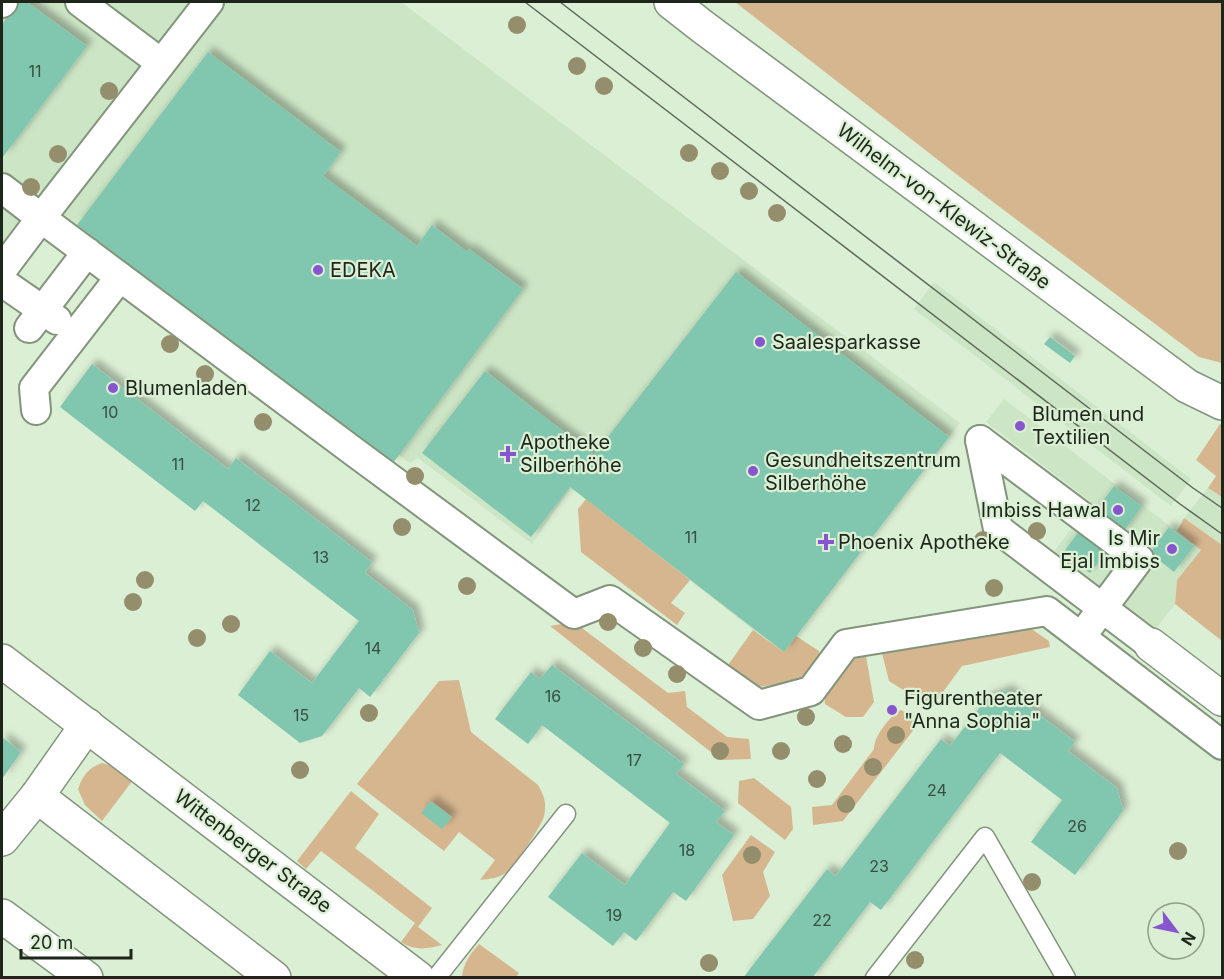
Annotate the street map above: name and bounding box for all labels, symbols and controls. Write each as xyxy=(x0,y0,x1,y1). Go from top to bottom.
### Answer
house number: 11 xyxy=(28,61,42,81)
street label: Wilhelm-von-Klewiz-Straße xyxy=(832,118,1056,294)
place label: EDEKA xyxy=(330,258,396,282)
marker: EDEKA xyxy=(311,263,325,277)
place label: Saalesparkasse xyxy=(772,330,921,354)
marker: Saalesparkasse xyxy=(753,335,767,349)
place label: Blumenladen xyxy=(125,376,248,400)
marker: Blumenladen xyxy=(106,381,120,395)
house number: 10 xyxy=(102,402,118,422)
place label: Blumen und Textilien xyxy=(1032,402,1144,449)
marker: Blumen und Textilien xyxy=(1013,419,1027,433)
place label: Apotheke Silberhöhe xyxy=(520,430,622,477)
marker: Apotheke Silberhöhe xyxy=(501,447,515,461)
place label: Gesundheitszentrum Silberhöhe xyxy=(765,448,961,495)
house number: 11 xyxy=(171,454,185,474)
marker: Gesundheitszentrum Silberhöhe xyxy=(746,464,760,478)
house number: 12 xyxy=(245,495,261,515)
place label: Imbiss Hawal xyxy=(981,498,1106,522)
marker: Imbiss Hawal xyxy=(1111,503,1125,517)
place label: Is Mir Ejal Imbiss xyxy=(1060,526,1160,573)
house number: 11 xyxy=(684,527,698,547)
place label: Phoenix Apotheke xyxy=(838,530,1010,554)
marker: Phoenix Apotheke xyxy=(819,535,833,549)
marker: Is Mir Ejal Imbiss xyxy=(1165,542,1179,556)
house number: 13 xyxy=(313,547,329,567)
house number: 14 xyxy=(365,638,381,658)
house number: 16 xyxy=(545,686,561,706)
place label: Figurentheater "Anna Sophia" xyxy=(904,686,1043,733)
marker: Figurentheater "Anna Sophia" xyxy=(885,703,899,717)
house number: 15 xyxy=(293,705,309,725)
house number: 17 xyxy=(626,750,642,770)
house number: 24 xyxy=(927,780,947,800)
street label: Wittenberger Straße xyxy=(170,784,336,918)
house number: 26 xyxy=(1067,816,1087,836)
house number: 18 xyxy=(679,840,695,860)
house number: 23 xyxy=(869,856,889,876)
north arrow xyxy=(1146,901,1206,961)
house number: 19 xyxy=(606,905,622,925)
house number: 22 xyxy=(812,910,832,930)
scale bar xyxy=(21,922,130,960)
text: N xyxy=(1177,928,1200,949)
text: 20 m xyxy=(30,932,73,953)

